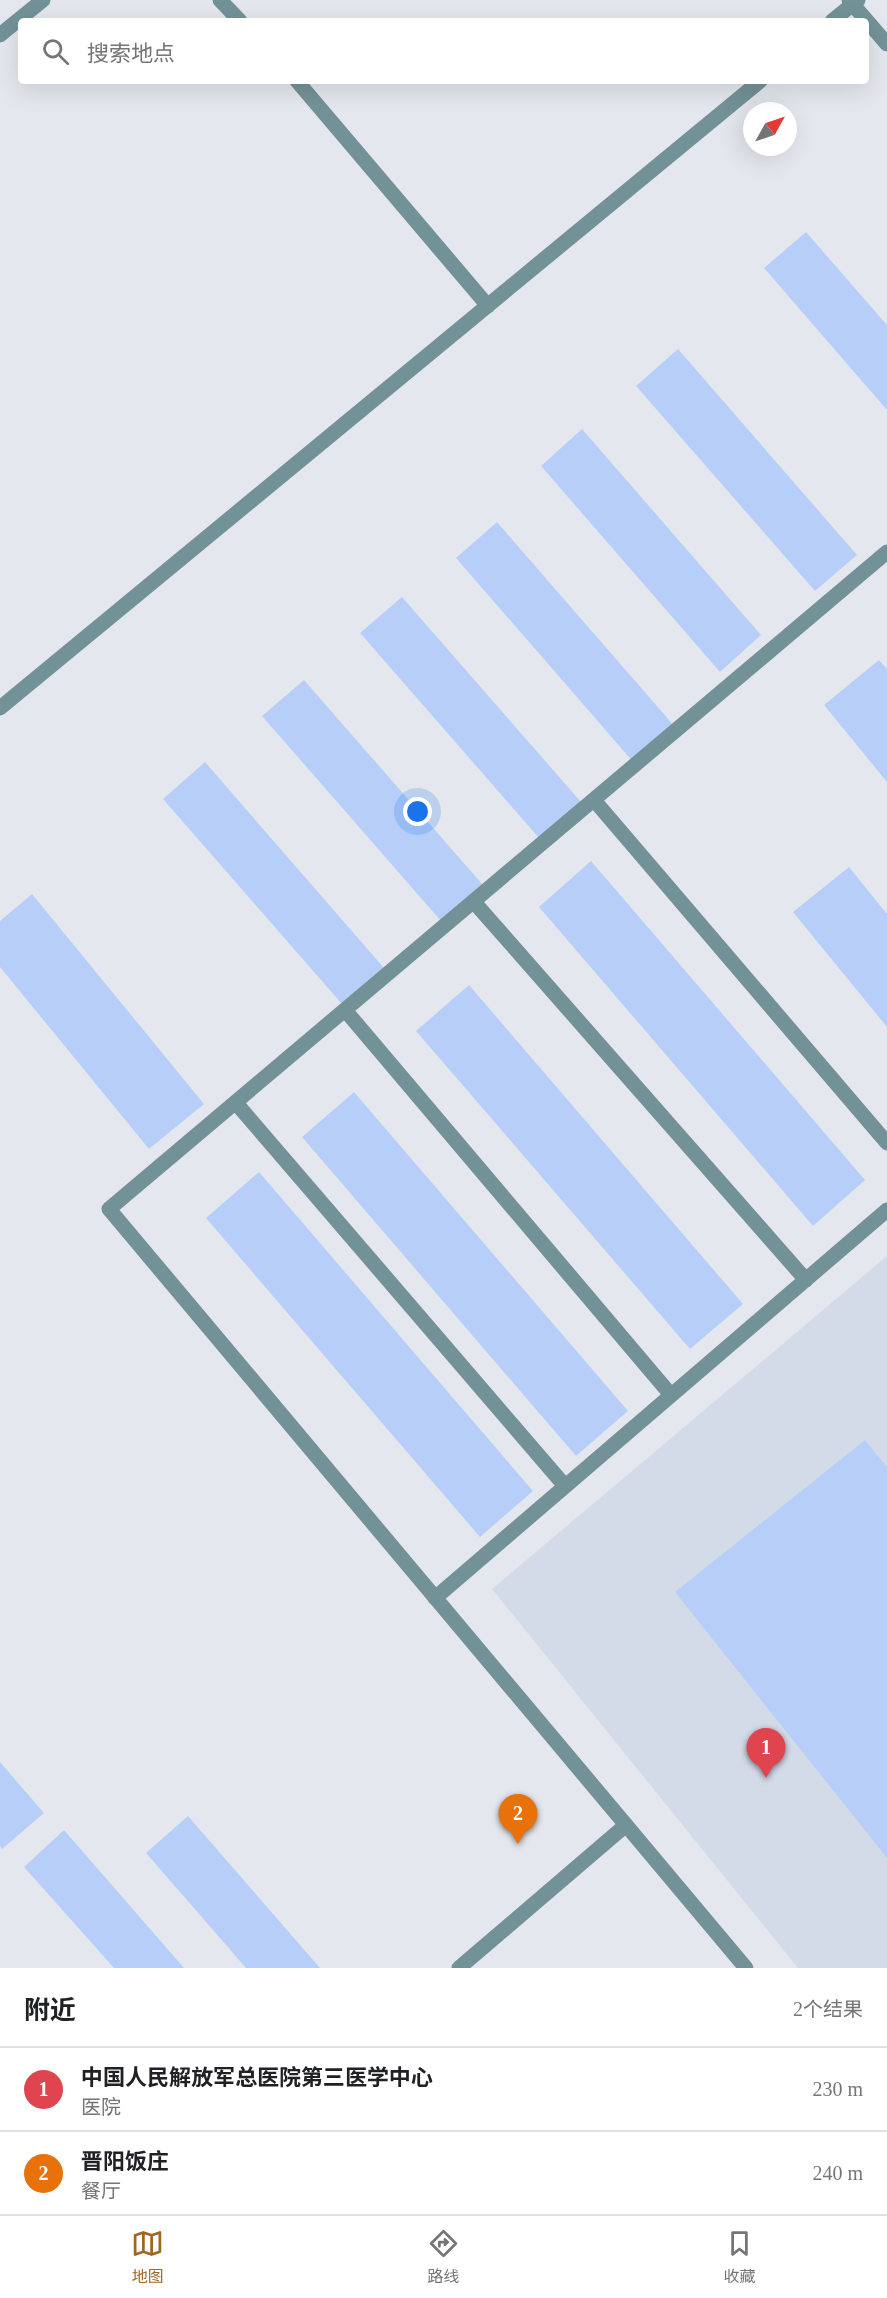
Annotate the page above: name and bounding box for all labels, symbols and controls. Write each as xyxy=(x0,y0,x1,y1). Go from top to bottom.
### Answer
search box xyxy=(18,18,869,84)
icon: search xyxy=(39,35,72,68)
text: 搜索地点 xyxy=(87,41,175,66)
north arrow xyxy=(743,102,797,156)
your location xyxy=(403,797,432,826)
pin: 1 xyxy=(746,1728,786,1778)
pin: 2 xyxy=(498,1794,538,1844)
text: 附近 xyxy=(24,1996,76,2025)
text: 2个结果 xyxy=(793,1998,863,2020)
text: 中国人民解放军总医院第三医学中心 xyxy=(81,2065,433,2090)
text: 1 xyxy=(39,2078,49,2100)
text: 230 m xyxy=(812,2078,863,2100)
text: 医院 xyxy=(81,2096,121,2118)
text: 晋阳饭庄 xyxy=(81,2149,169,2174)
text: 2 xyxy=(39,2162,49,2184)
text: 240 m xyxy=(812,2162,863,2184)
text: 餐厅 xyxy=(81,2180,121,2202)
tab: 地图 xyxy=(131,2227,164,2287)
tab: 路线 xyxy=(427,2227,460,2287)
tab: 收藏 xyxy=(723,2227,756,2287)

